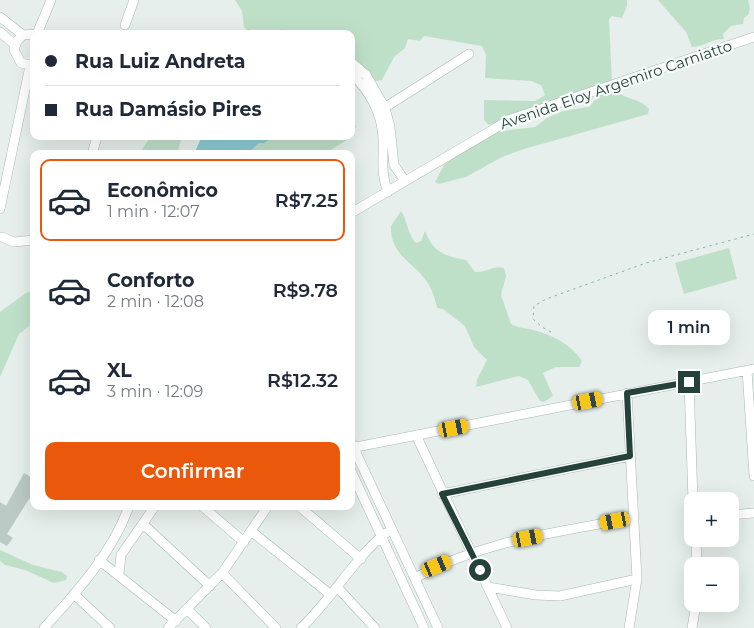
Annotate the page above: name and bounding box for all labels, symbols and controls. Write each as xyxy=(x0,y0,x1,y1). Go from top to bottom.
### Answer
street label: Avenida Eloy Argemiro Carniatto xyxy=(497,36,734,133)
text: Rua Luiz Andreta xyxy=(75,50,246,73)
text: Rua Damásio Pires xyxy=(75,98,262,121)
icon: car xyxy=(47,178,92,223)
text: Econômico xyxy=(107,179,218,202)
text: R$7.25 xyxy=(275,189,338,212)
text: 1 min · 12:07 xyxy=(107,202,200,221)
icon: car xyxy=(47,268,92,313)
text: Conforto xyxy=(107,269,195,292)
text: R$9.78 xyxy=(273,279,338,302)
text: 2 min · 12:08 xyxy=(107,292,204,311)
callout: 1 min xyxy=(648,310,730,344)
text: 1 min xyxy=(668,318,710,337)
icon: car xyxy=(47,358,92,403)
text: XL xyxy=(107,359,132,382)
text: R$12.32 xyxy=(267,369,338,392)
route end xyxy=(678,371,700,393)
text: 3 min · 12:09 xyxy=(107,382,203,401)
car xyxy=(571,391,604,411)
car xyxy=(437,418,470,438)
button: Confirmar xyxy=(45,442,340,500)
map controls xyxy=(684,492,739,612)
button: + xyxy=(684,492,739,547)
car xyxy=(598,511,631,531)
car xyxy=(511,528,544,548)
car xyxy=(420,553,453,579)
button: − xyxy=(684,557,739,612)
route start xyxy=(469,559,491,581)

